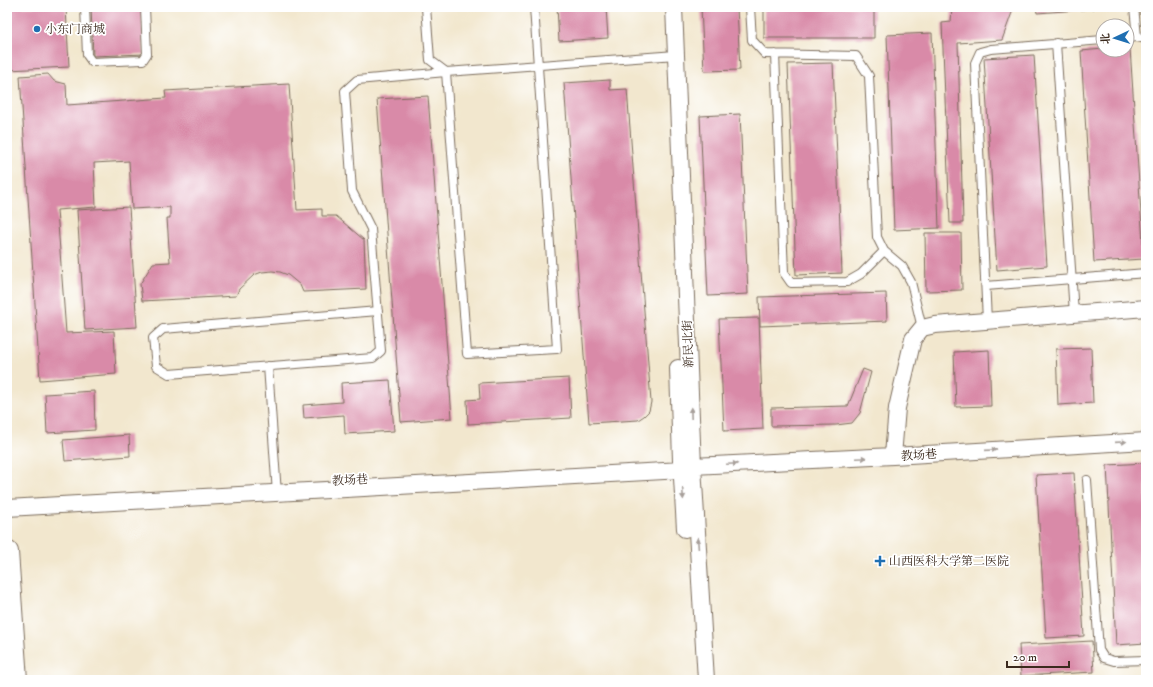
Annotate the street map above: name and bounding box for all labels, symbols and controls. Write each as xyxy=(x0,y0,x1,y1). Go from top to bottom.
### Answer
north arrow xyxy=(1095,18,1135,58)
place label: 小东门商城 xyxy=(45,22,105,37)
marker: 小东门商城 xyxy=(32,24,42,34)
text: 北 xyxy=(1099,33,1113,45)
street label: 新民北街 xyxy=(680,319,697,368)
one-way arrow xyxy=(687,407,694,419)
one-way arrow xyxy=(1115,439,1127,446)
street label: 教场巷 xyxy=(901,447,938,464)
one-way arrow xyxy=(985,447,997,454)
one-way arrow xyxy=(855,454,867,461)
one-way arrow xyxy=(726,461,739,467)
street label: 教场巷 xyxy=(332,472,368,489)
one-way arrow xyxy=(680,488,687,500)
one-way arrow xyxy=(694,537,701,549)
place label: 山西医科大学第二医院 xyxy=(889,554,1009,569)
marker: 山西医科大学第二医院 xyxy=(874,555,886,567)
scale bar xyxy=(1007,643,1069,669)
text: 20 m xyxy=(1013,650,1037,665)

